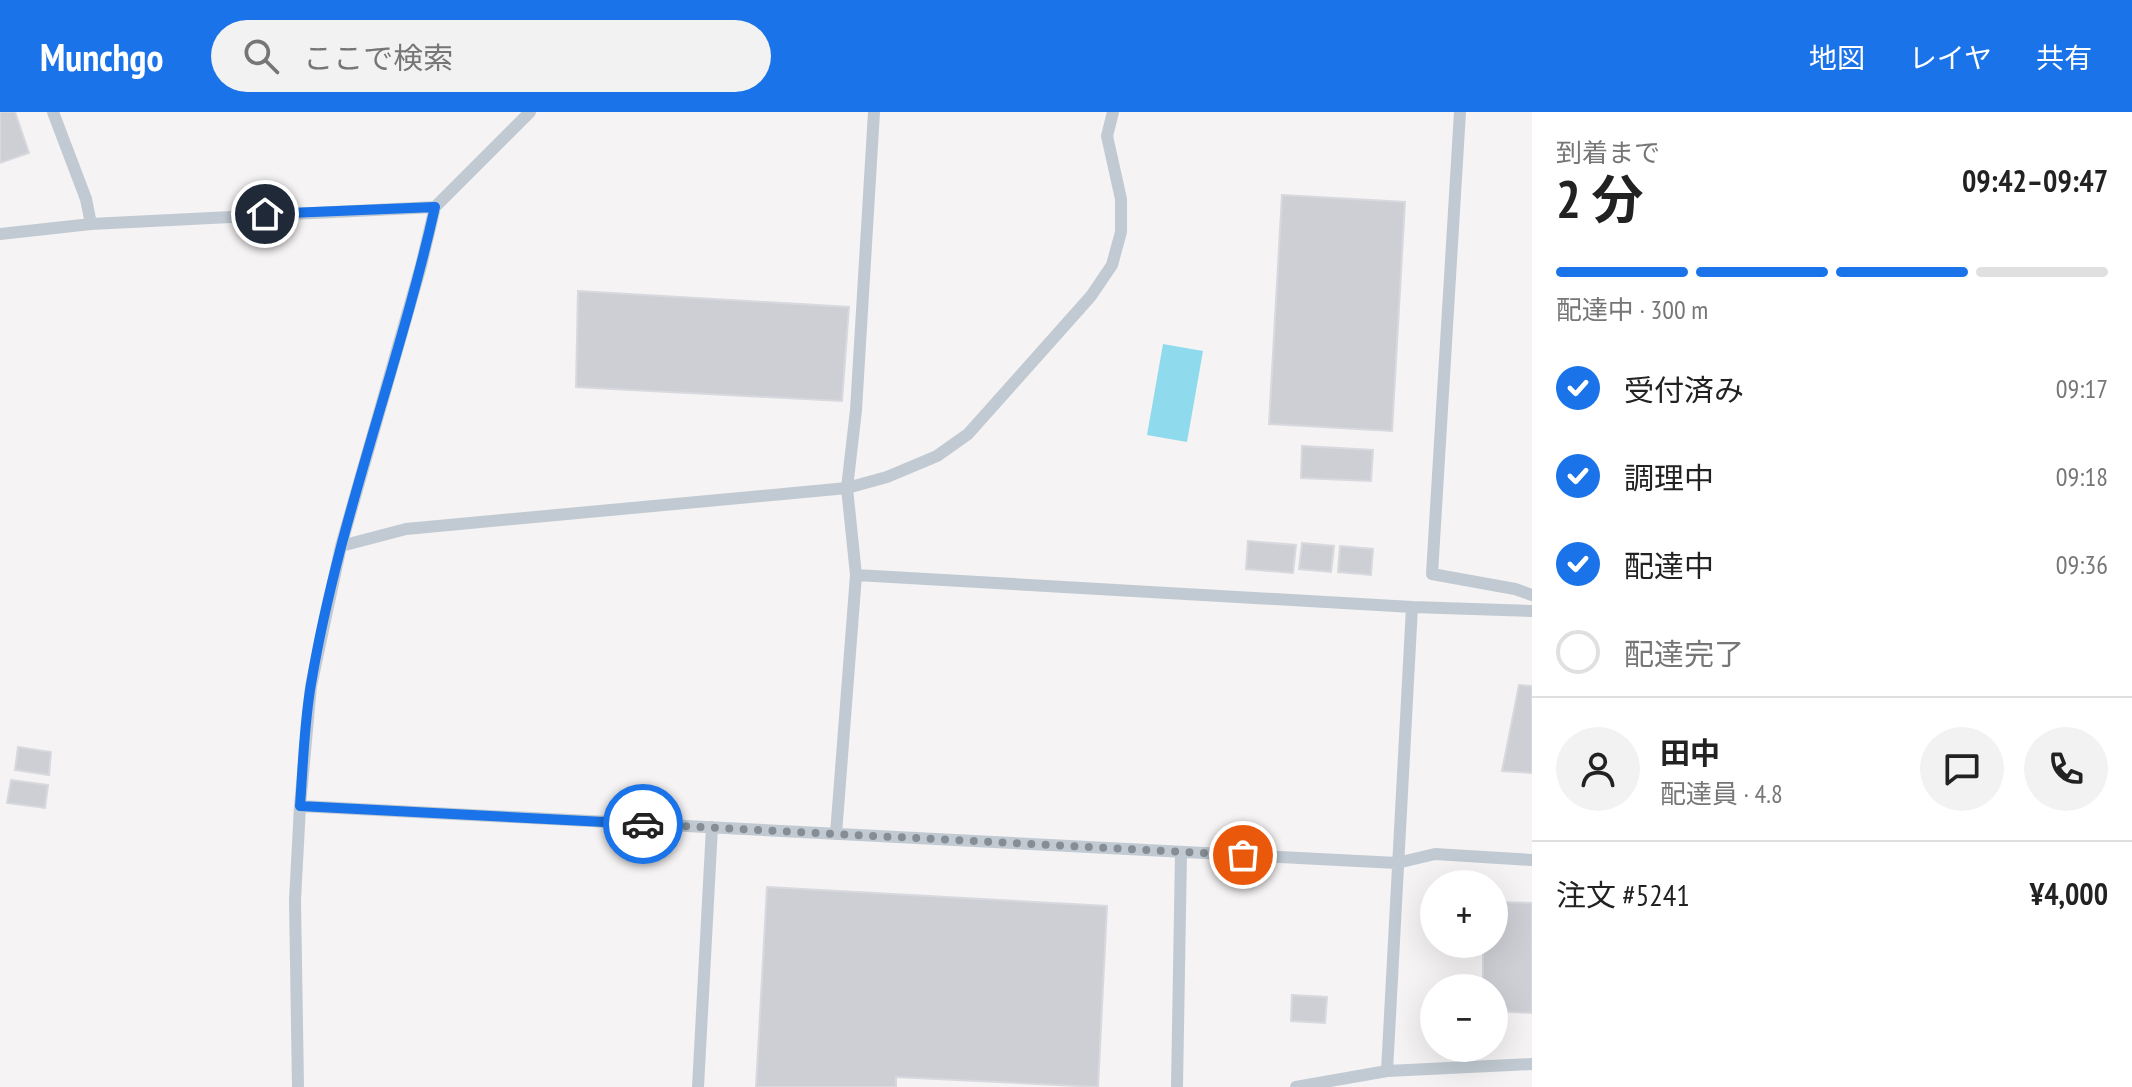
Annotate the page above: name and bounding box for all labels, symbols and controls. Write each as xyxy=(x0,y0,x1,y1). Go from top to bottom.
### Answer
search box xyxy=(211,20,771,92)
text: Munchgo xyxy=(40,32,163,81)
icon: search xyxy=(239,34,283,78)
text: ここで検索 xyxy=(303,38,453,77)
text: 地図 xyxy=(1809,39,1865,76)
text: レイヤ xyxy=(1909,39,1992,76)
text: 共有 xyxy=(2036,39,2092,76)
text: 到着まで xyxy=(1556,136,1660,169)
text: 09:42–09:47 xyxy=(1962,161,2108,200)
text: 2 分 xyxy=(1556,165,1644,232)
pin xyxy=(231,180,299,248)
icon: home xyxy=(243,192,287,236)
text: 配達中 · 300 m xyxy=(1556,293,1708,326)
icon: check xyxy=(1556,366,1600,410)
text: 受付済み xyxy=(1624,370,1744,409)
text: 09:17 xyxy=(2056,372,2108,405)
icon: check xyxy=(1556,454,1600,498)
text: 調理中 xyxy=(1624,458,1714,497)
text: 09:18 xyxy=(2056,460,2108,493)
icon: check xyxy=(1556,542,1600,586)
text: 配達中 xyxy=(1624,546,1714,585)
text: 09:36 xyxy=(2056,548,2108,581)
text: 配達完了 xyxy=(1624,634,1744,673)
button: person xyxy=(1556,727,1640,811)
button: chat xyxy=(1920,727,2004,811)
button: phone xyxy=(2024,727,2108,811)
text: 田中 xyxy=(1660,733,1720,772)
text: 配達員 · 4.8 xyxy=(1660,777,1783,810)
courier xyxy=(603,784,683,864)
icon: car xyxy=(621,802,665,846)
pin xyxy=(1209,821,1277,889)
icon: bag xyxy=(1221,833,1265,877)
map controls xyxy=(1420,870,1508,1062)
button: + xyxy=(1420,870,1508,958)
text: ¥4,000 xyxy=(2030,874,2108,913)
text: 注文 #5241 xyxy=(1556,875,1690,914)
button: − xyxy=(1420,974,1508,1062)

